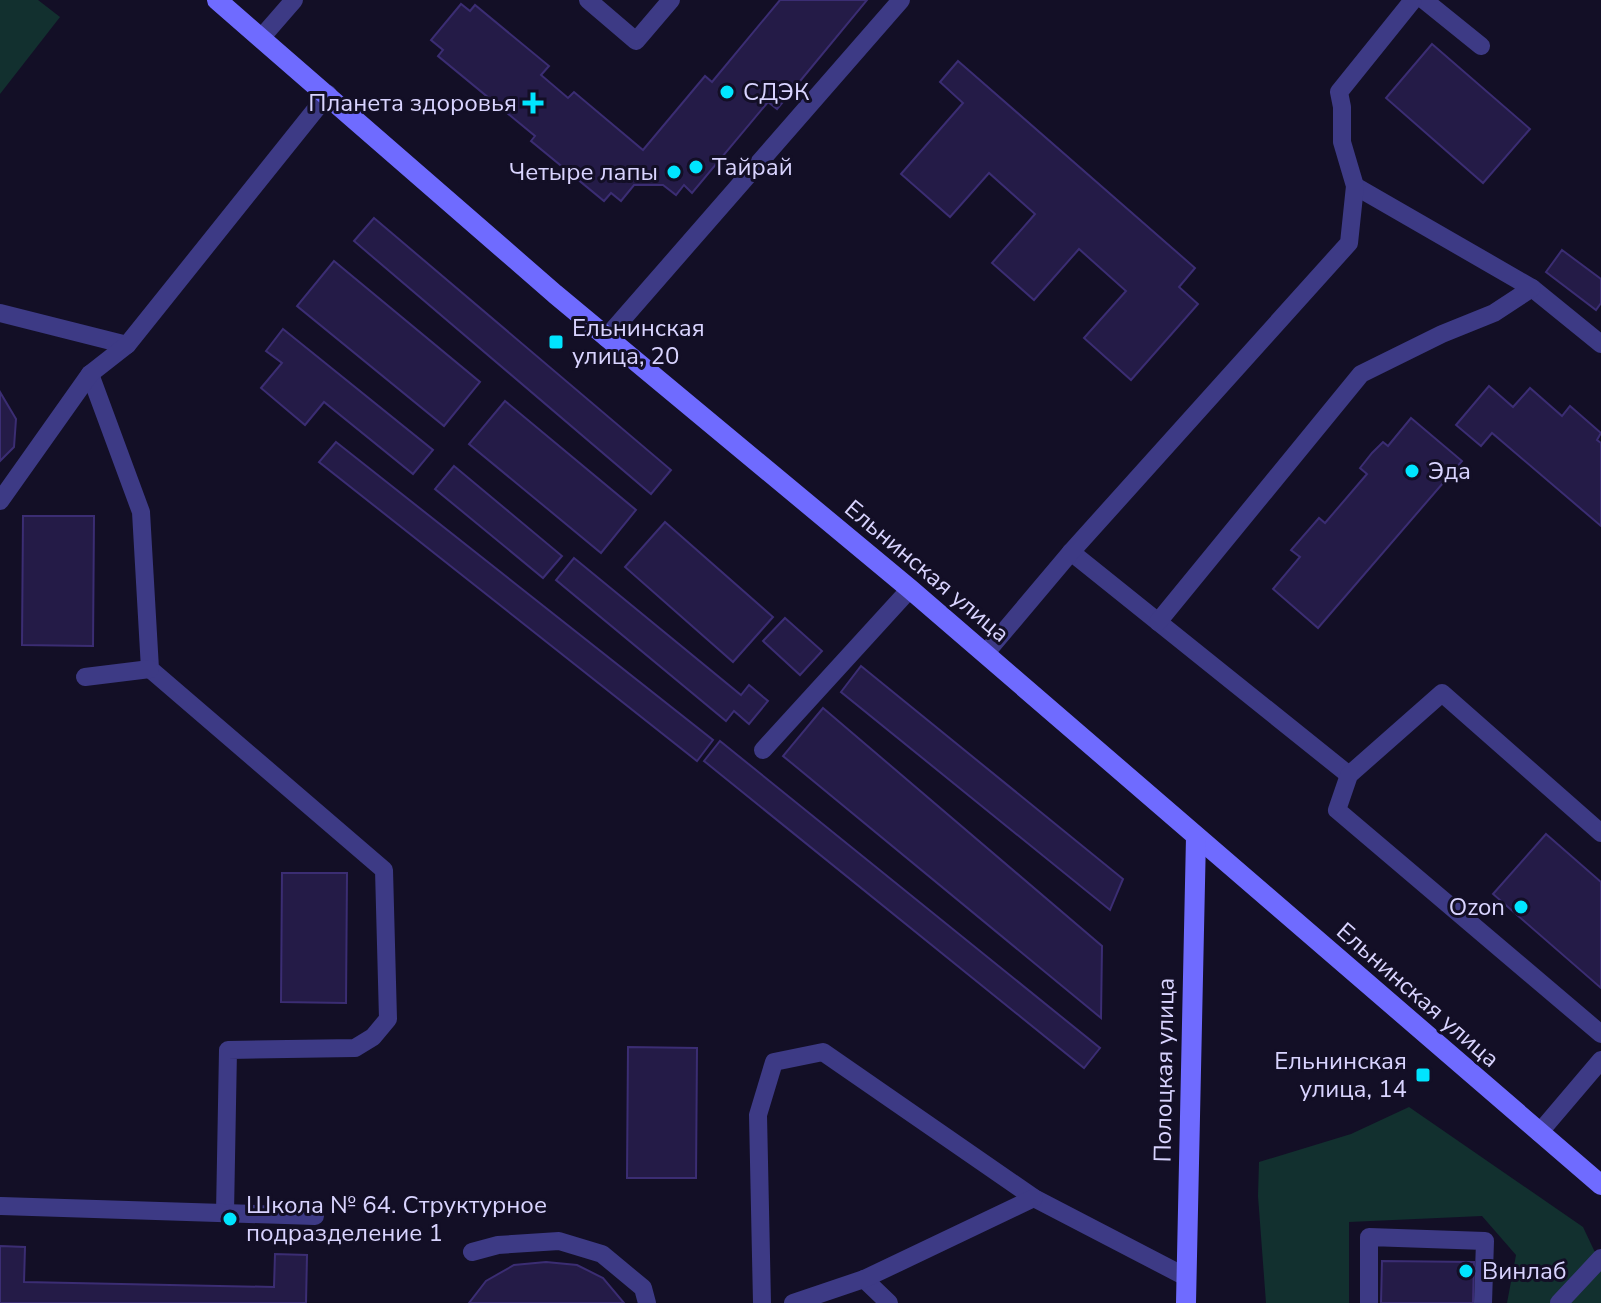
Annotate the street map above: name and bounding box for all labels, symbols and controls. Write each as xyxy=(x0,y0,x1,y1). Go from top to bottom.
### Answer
place label: СДЭК xyxy=(743,76,810,108)
marker: СДЭК xyxy=(718,83,736,101)
place label: Планета здоровья xyxy=(308,87,517,119)
marker: Планета здоровья xyxy=(524,94,542,112)
place label: Тайрай xyxy=(712,151,793,183)
place label: Четыре лапы xyxy=(509,156,658,188)
marker: Тайрай xyxy=(687,158,705,176)
marker: Четыре лапы xyxy=(665,163,683,181)
place label: Ельнинская улица, 20 xyxy=(572,312,705,372)
marker: Ельнинская улица, 20 xyxy=(547,333,565,351)
place label: Эда xyxy=(1428,455,1471,487)
marker: Эда xyxy=(1403,462,1421,480)
street label: Ельнинская улица xyxy=(838,493,1016,649)
place label: Ozon xyxy=(1449,891,1505,923)
marker: Ozon xyxy=(1512,898,1530,916)
street label: Ельнинская улица xyxy=(1330,915,1506,1075)
street label: Полоцкая улица xyxy=(1146,977,1182,1163)
place label: Ельнинская улица, 14 xyxy=(1274,1045,1407,1105)
marker: Ельнинская улица, 14 xyxy=(1414,1066,1432,1084)
place label: Школа № 64. Структурное подразделение 1 xyxy=(246,1189,547,1249)
marker: Школа № 64. Структурное подразделение 1 xyxy=(221,1210,239,1228)
place label: Винлаб xyxy=(1482,1255,1567,1287)
marker: Винлаб xyxy=(1457,1262,1475,1280)

